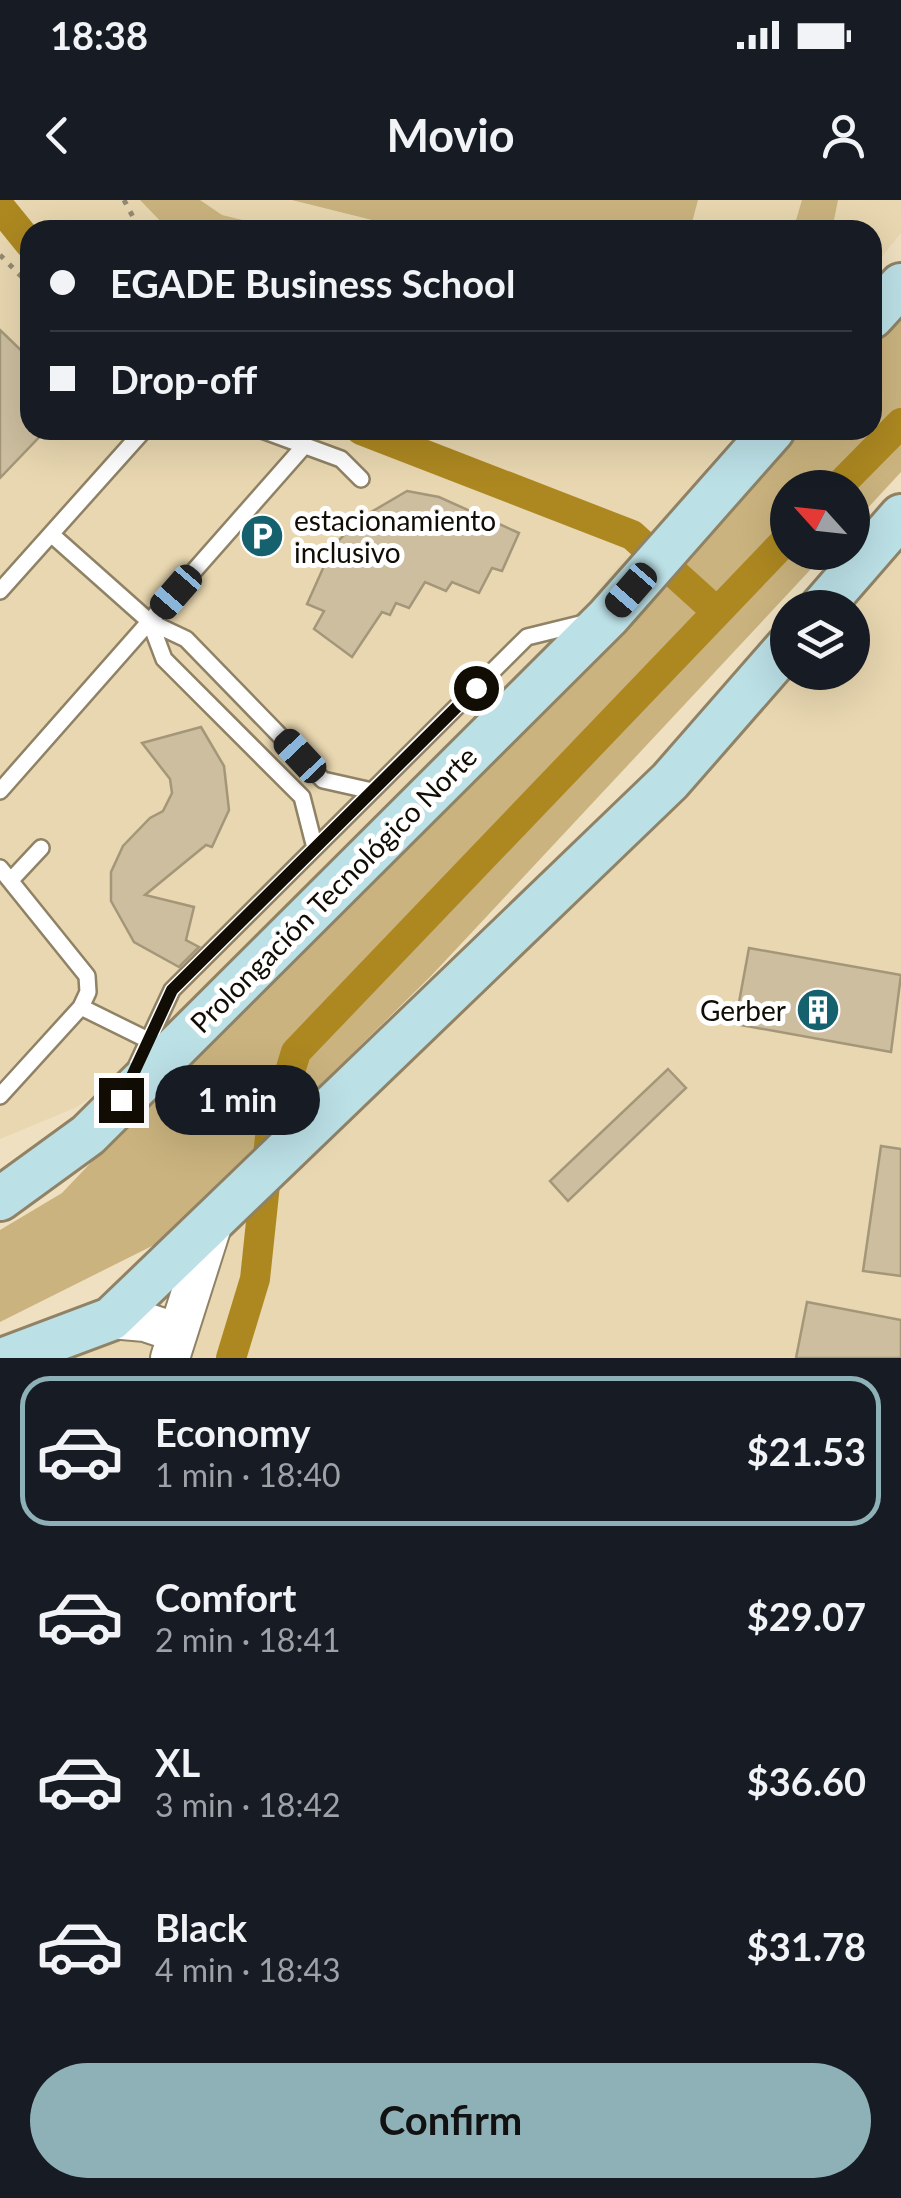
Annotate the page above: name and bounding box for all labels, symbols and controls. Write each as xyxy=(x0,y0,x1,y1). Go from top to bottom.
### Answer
text: 18:38 xyxy=(50,12,148,58)
icon: back xyxy=(30,108,85,163)
text: Movio xyxy=(386,108,515,162)
icon: person xyxy=(816,108,871,163)
text: EGADE Business School xyxy=(110,260,515,306)
text: Drop-off xyxy=(110,356,257,402)
north arrow xyxy=(770,470,870,570)
map controls xyxy=(770,470,870,690)
place label: estacionamiento inclusivo xyxy=(294,503,496,569)
parking icon: estacionamiento inclusivo xyxy=(239,513,285,559)
car xyxy=(600,558,662,622)
car xyxy=(145,560,207,624)
button: layers xyxy=(770,590,870,690)
route start xyxy=(454,666,499,711)
car xyxy=(269,724,331,788)
street label: Prolongación Tecnológico Norte xyxy=(183,739,483,1039)
building icon: Gerber xyxy=(795,987,841,1033)
place label: Gerber xyxy=(700,993,786,1027)
callout: 1 min xyxy=(156,1065,321,1135)
route end xyxy=(99,1078,144,1123)
text: 1 min xyxy=(198,1080,277,1119)
icon: car xyxy=(35,1406,125,1496)
text: Economy xyxy=(155,1409,310,1455)
text: $21.53 xyxy=(747,1428,866,1474)
text: 1 min · 18:40 xyxy=(155,1455,341,1494)
icon: car xyxy=(35,1571,125,1661)
text: Comfort xyxy=(155,1574,296,1620)
text: $29.07 xyxy=(747,1593,866,1639)
text: 2 min · 18:41 xyxy=(155,1620,341,1659)
icon: car xyxy=(35,1736,125,1826)
text: XL xyxy=(155,1739,200,1785)
text: $36.60 xyxy=(747,1758,866,1804)
text: 3 min · 18:42 xyxy=(155,1785,341,1824)
icon: car xyxy=(35,1901,125,1991)
text: Black xyxy=(155,1904,247,1950)
text: $31.78 xyxy=(747,1923,866,1969)
text: 4 min · 18:43 xyxy=(155,1950,341,1989)
button: Confirm xyxy=(30,2063,871,2178)

